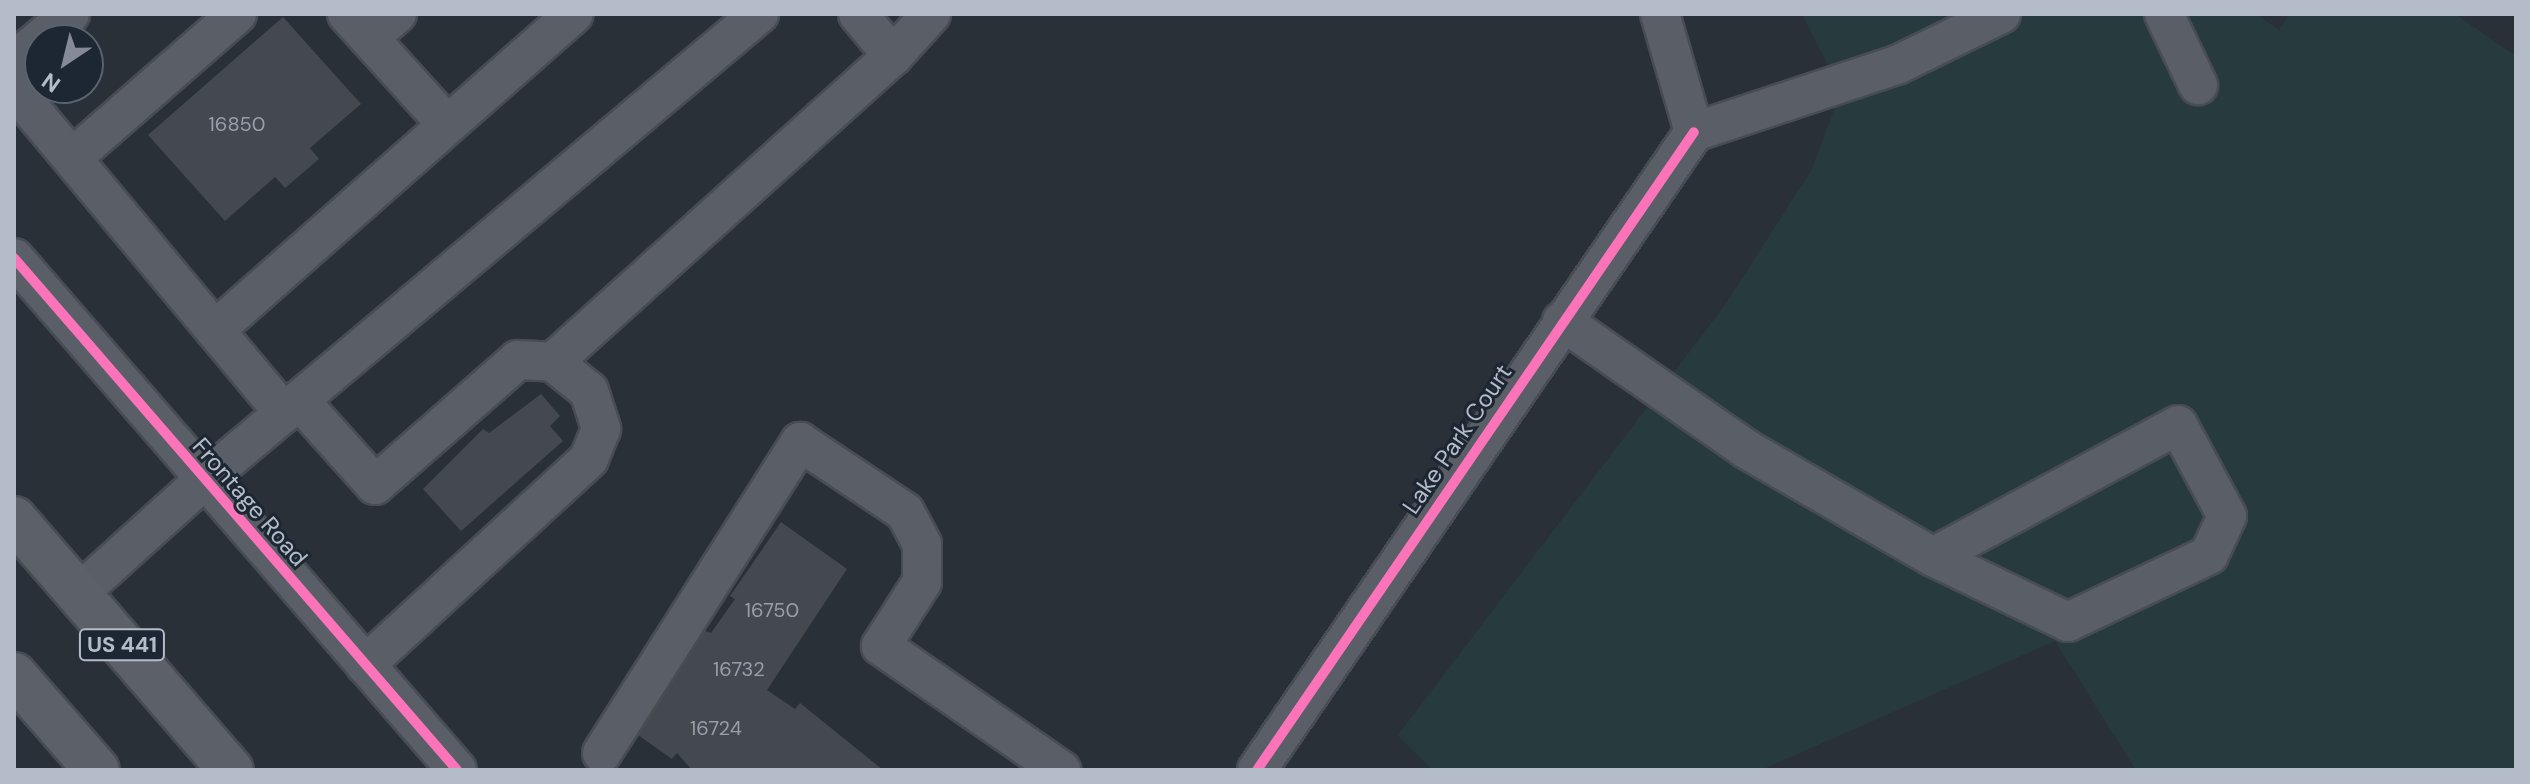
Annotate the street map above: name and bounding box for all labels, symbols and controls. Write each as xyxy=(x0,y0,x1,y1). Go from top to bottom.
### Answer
north arrow xyxy=(24,24,104,104)
text: N xyxy=(36,66,66,99)
house number: 16850 xyxy=(209,112,265,136)
street label: Lake Park Court xyxy=(1396,359,1518,519)
street label: Frontage Road xyxy=(186,432,314,572)
house number: 16750 xyxy=(745,598,799,622)
road number: US 441 xyxy=(78,627,166,663)
house number: 16732 xyxy=(713,657,765,681)
house number: 16724 xyxy=(690,716,742,740)

